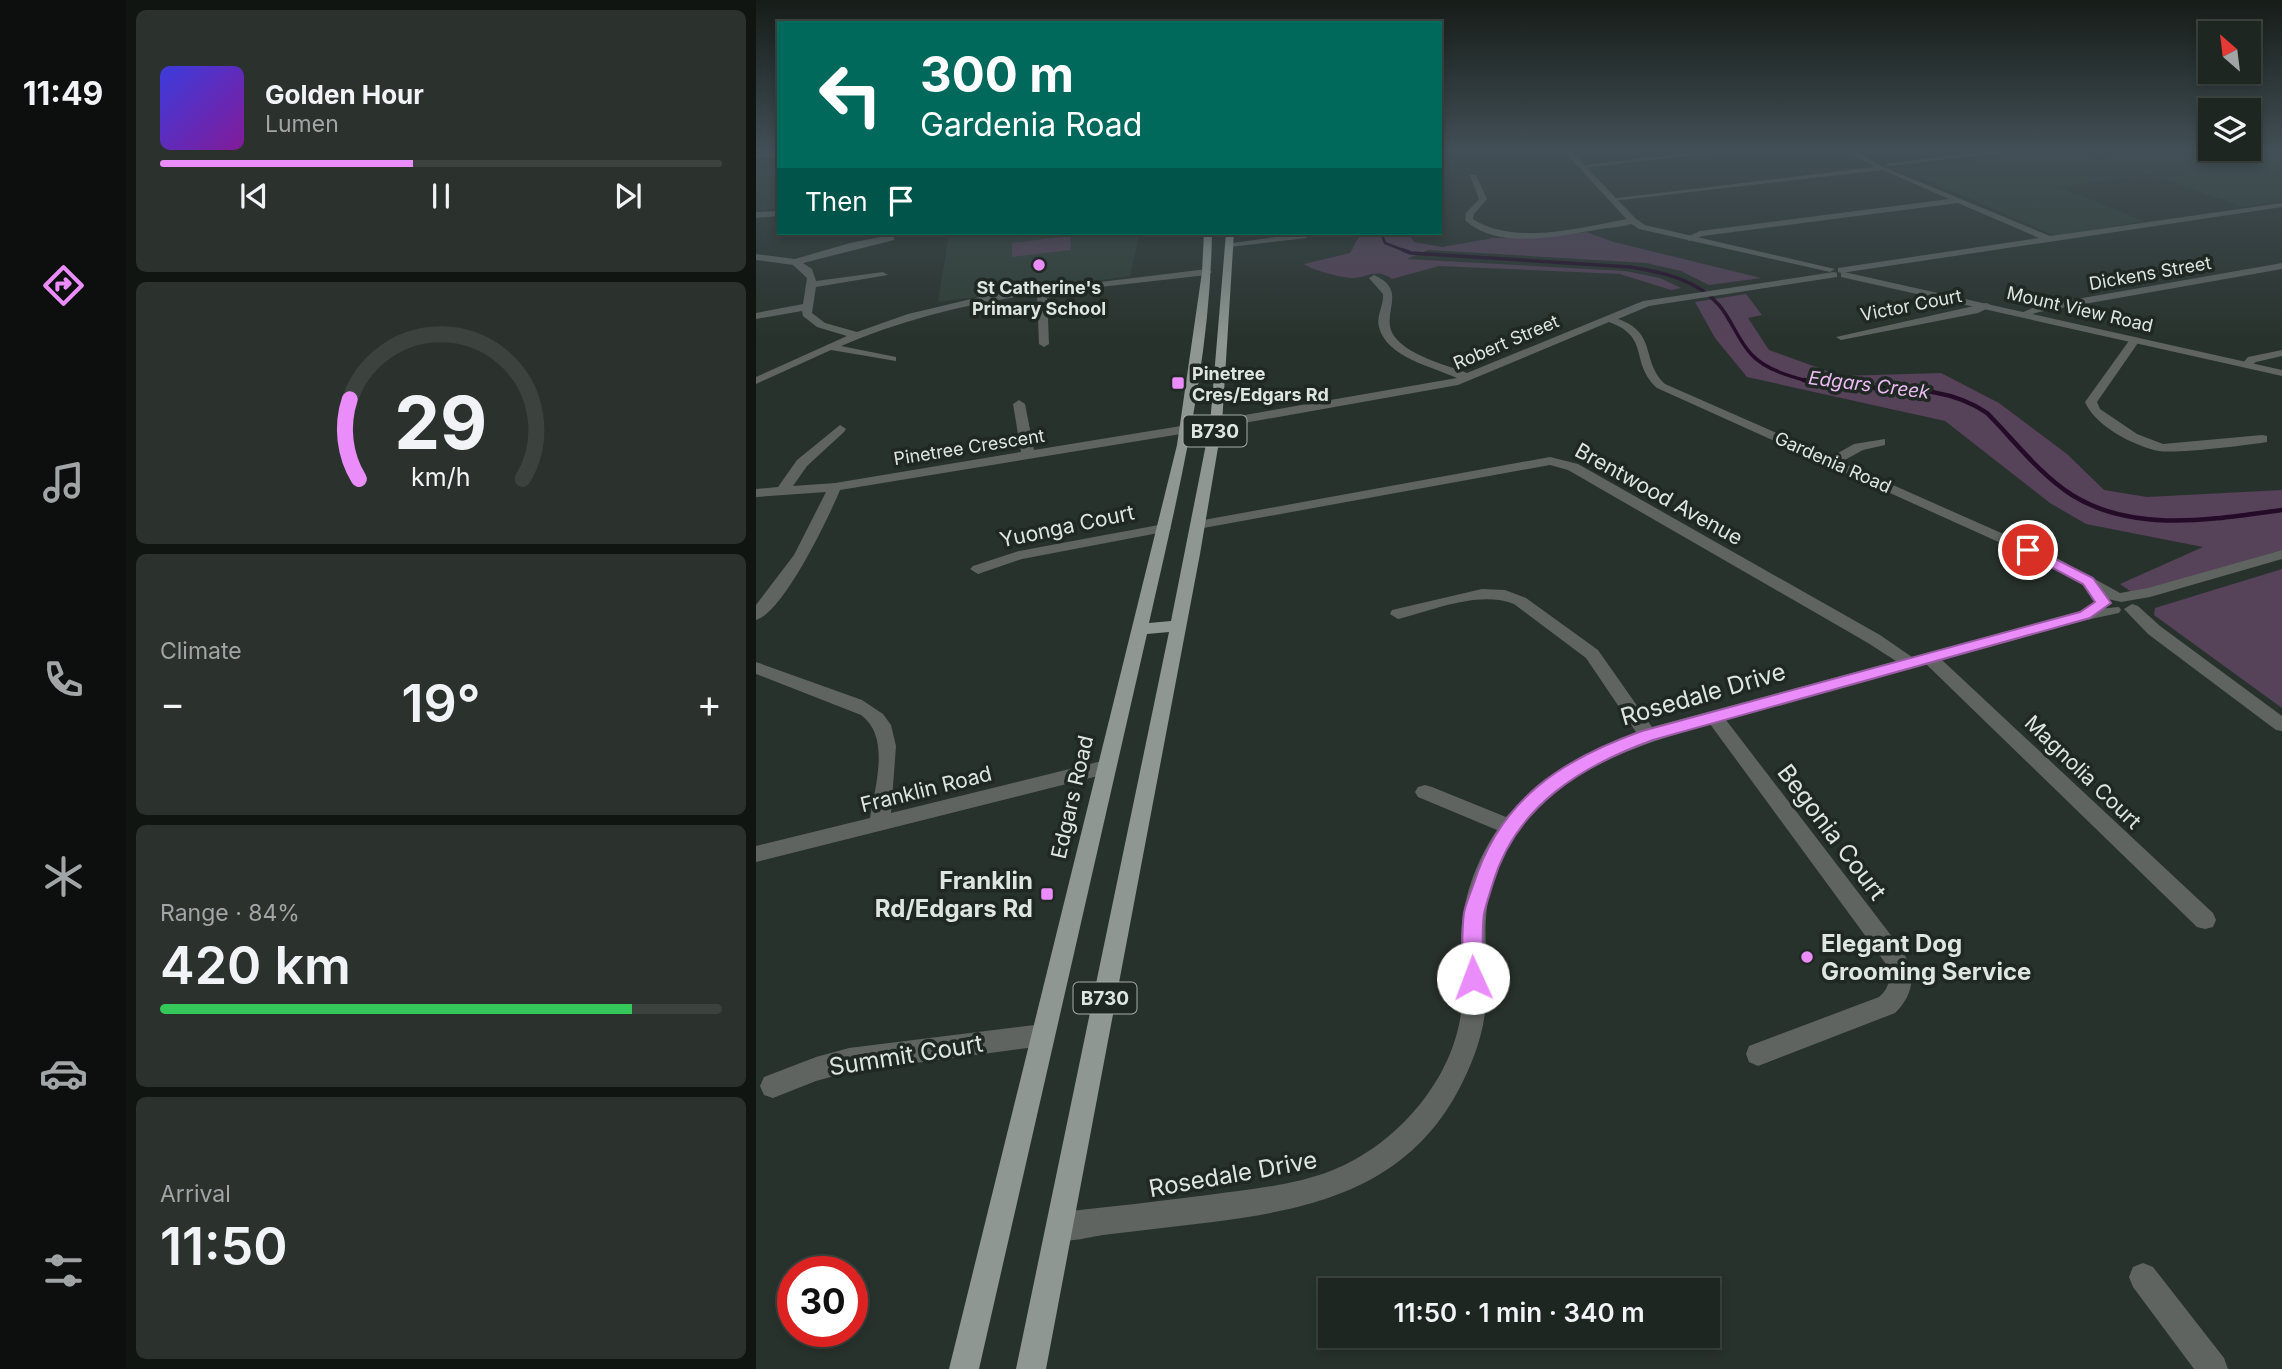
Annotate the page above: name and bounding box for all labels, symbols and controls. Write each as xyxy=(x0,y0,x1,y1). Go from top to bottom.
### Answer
north arrow xyxy=(2198,21,2261,84)
map controls xyxy=(2198,21,2261,161)
text: 300 m xyxy=(920,45,1074,104)
icon: left xyxy=(805,49,896,140)
text: 11:49 xyxy=(23,74,103,113)
text: Golden Hour xyxy=(265,79,424,110)
button: layers xyxy=(2198,98,2261,161)
text: Gardenia Road xyxy=(920,105,1142,144)
text: Lumen xyxy=(265,110,339,138)
icon: previous xyxy=(235,177,273,215)
icon: pause xyxy=(422,177,460,215)
icon: next xyxy=(609,177,647,215)
icon: arrive xyxy=(882,182,920,220)
text: Then xyxy=(805,186,868,217)
street label: Dickens Street xyxy=(2087,252,2213,294)
marker: St Catherine's Primary School xyxy=(1031,257,1047,273)
icon: directions xyxy=(39,261,88,310)
place label: St Catherine's Primary School xyxy=(972,277,1106,319)
street label: Mount View Road xyxy=(2005,282,2155,336)
street label: Victor Court xyxy=(1858,285,1964,325)
street label: Robert Street xyxy=(1450,310,1562,374)
place label: Pinetree Cres/Edgars Rd xyxy=(1192,363,1329,405)
water label: Edgars Creek xyxy=(1807,366,1931,404)
marker: Pinetree Cres/Edgars Rd xyxy=(1170,375,1186,391)
text: 29 xyxy=(394,378,488,467)
road number: B730 xyxy=(1184,416,1246,446)
street label: Pinetree Crescent xyxy=(892,425,1046,469)
street label: Gardenia Road xyxy=(1772,427,1894,497)
street label: Brentwood Avenue xyxy=(1571,438,1747,550)
icon: music xyxy=(39,458,88,507)
text: km/h xyxy=(411,461,471,491)
street label: Yuonga Court xyxy=(997,500,1137,552)
pin xyxy=(1998,520,2058,580)
icon: arrive xyxy=(2009,531,2047,569)
text: Climate xyxy=(160,637,242,665)
icon: phone xyxy=(39,655,88,704)
street label: Rosedale Drive xyxy=(1617,657,1789,731)
text: 19° xyxy=(401,672,481,735)
text: − xyxy=(160,680,185,726)
text: + xyxy=(697,680,722,726)
street label: Magnolia Court xyxy=(2020,710,2146,834)
street label: Edgars Road xyxy=(1046,733,1098,861)
street label: Begonia Court xyxy=(1772,758,1893,906)
street label: Franklin Road xyxy=(858,761,994,817)
icon: climate xyxy=(39,852,88,901)
place label: Franklin Rd/Edgars Rd xyxy=(875,866,1033,923)
marker: Franklin Rd/Edgars Rd xyxy=(1039,886,1055,902)
text: Range · 84% xyxy=(160,899,300,927)
place label: Elegant Dog Grooming Service xyxy=(1821,929,2031,986)
text: 420 km xyxy=(160,934,351,997)
position arrow xyxy=(1436,941,1510,1015)
marker: Elegant Dog Grooming Service xyxy=(1799,949,1815,965)
road number: B730 xyxy=(1074,982,1136,1014)
street label: Summit Court xyxy=(827,1028,985,1081)
icon: car xyxy=(39,1049,88,1098)
street label: Rosedale Drive xyxy=(1147,1145,1319,1203)
text: Arrival xyxy=(160,1180,231,1208)
text: 11:50 xyxy=(160,1215,288,1278)
icon: filters xyxy=(39,1246,88,1295)
speed limit sign: 30 xyxy=(777,1256,868,1347)
text: 11:50 · 1 min · 340 m xyxy=(1393,1297,1645,1328)

